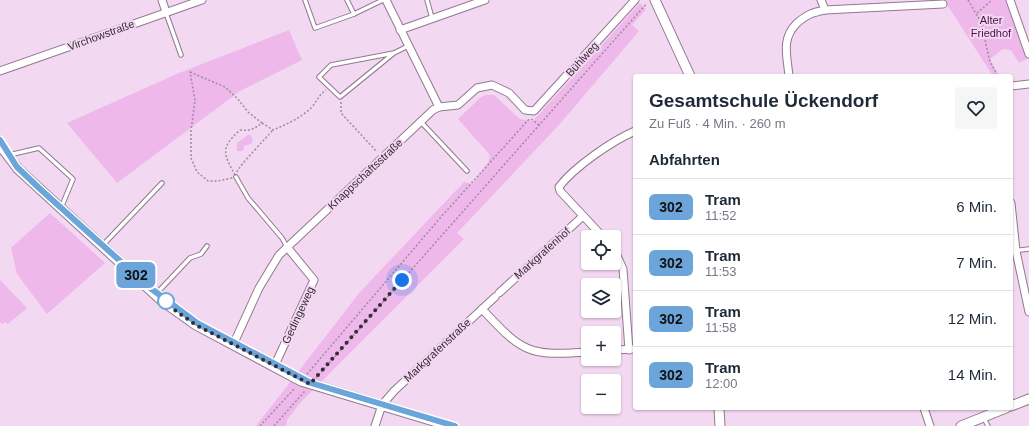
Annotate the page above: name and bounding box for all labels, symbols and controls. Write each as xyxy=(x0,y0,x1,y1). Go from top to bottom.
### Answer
park label: Alter Friedhof xyxy=(971,14,1012,39)
street label: Virchowstraße xyxy=(66,17,136,53)
street label: Bühlweg xyxy=(563,39,601,79)
button: heart xyxy=(955,87,997,129)
text: Gesamtschule Ückendorf xyxy=(649,90,878,111)
text: Zu Fuß · 4 Min. · 260 m xyxy=(649,116,786,131)
street label: Knappschaftsstraße xyxy=(325,136,405,212)
text: Abfahrten xyxy=(649,151,720,168)
text: Tram xyxy=(705,191,741,208)
text: 6 Min. xyxy=(956,198,997,215)
text: 302 xyxy=(659,199,683,215)
text: 11:52 xyxy=(705,208,737,223)
street label: Markgrafenhof xyxy=(512,224,573,281)
map controls xyxy=(581,230,621,414)
button: locate xyxy=(581,230,621,270)
text: Tram xyxy=(705,247,741,264)
text: 7 Min. xyxy=(956,254,997,271)
text: 302 xyxy=(659,255,683,271)
line badge: 302 xyxy=(113,262,159,288)
text: 11:53 xyxy=(705,264,737,279)
text: 302 xyxy=(124,267,148,283)
your location xyxy=(392,270,412,290)
button: layers xyxy=(581,278,621,318)
street label: Gedingeweg xyxy=(280,284,316,346)
unlabelled marker xyxy=(157,292,175,310)
text: Tram xyxy=(705,303,741,320)
text: 12 Min. xyxy=(948,310,997,327)
text: 302 xyxy=(659,311,683,327)
street label: Markgrafenstraße xyxy=(401,316,473,384)
text: 11:58 xyxy=(705,320,737,335)
button: + xyxy=(581,326,621,366)
text: Tram xyxy=(705,359,741,376)
text: 14 Min. xyxy=(948,366,997,383)
text: 302 xyxy=(659,367,683,383)
button: − xyxy=(581,374,621,414)
text: 12:00 xyxy=(705,376,738,391)

